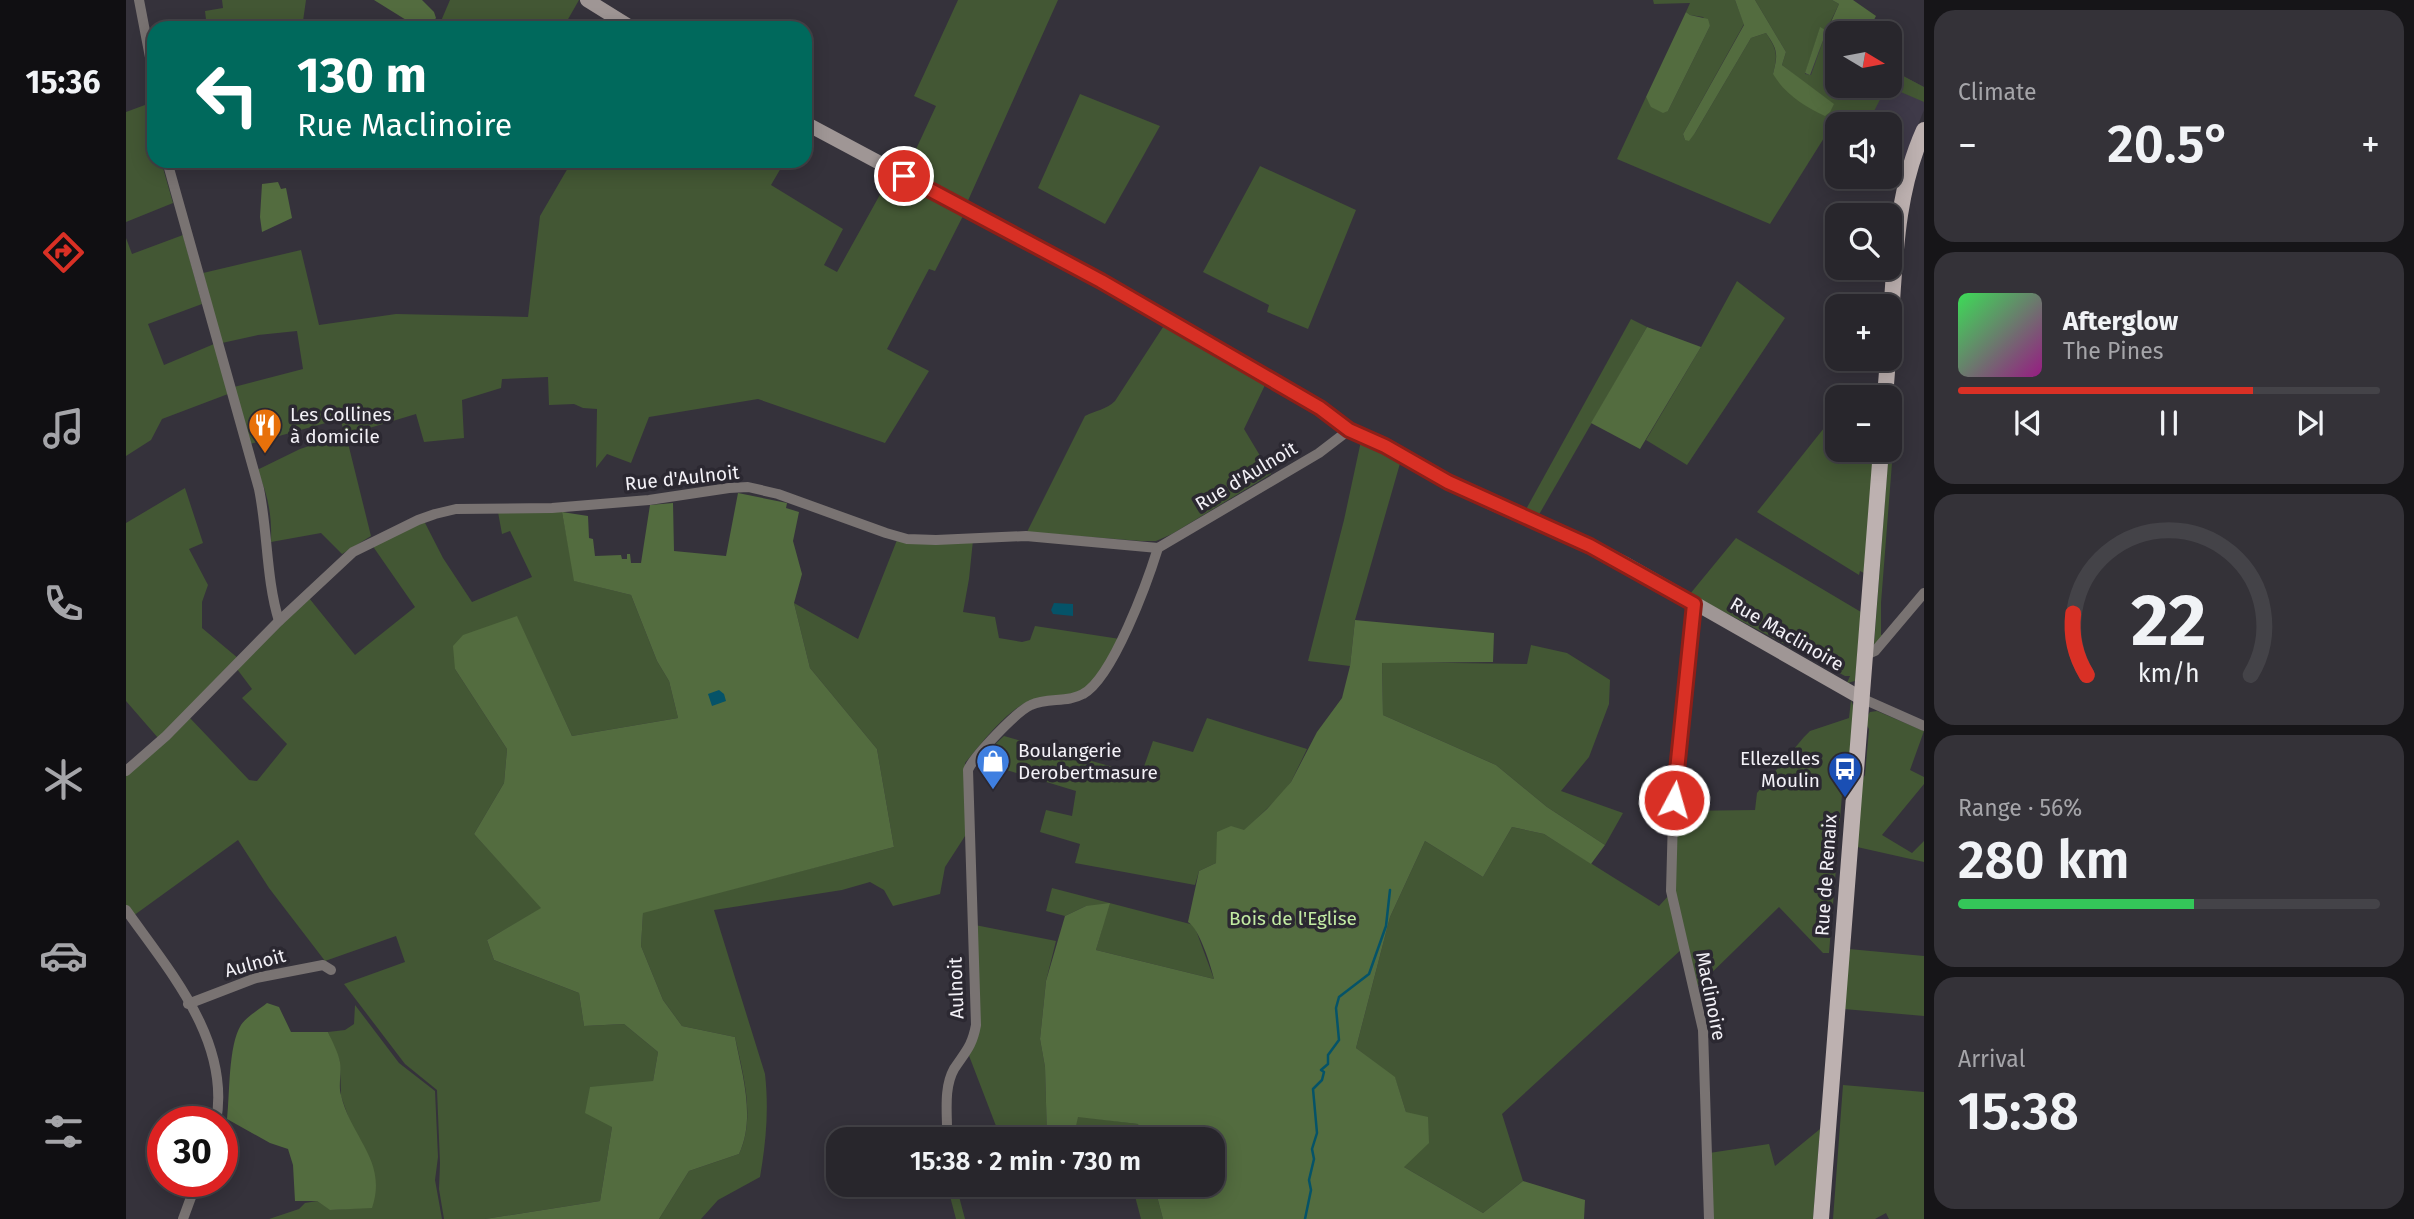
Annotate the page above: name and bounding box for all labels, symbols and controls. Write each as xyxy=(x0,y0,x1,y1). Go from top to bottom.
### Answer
north arrow xyxy=(1825,21,1902,98)
map controls xyxy=(1825,21,1902,462)
text: 130 m xyxy=(297,46,427,105)
icon: left xyxy=(182,49,273,140)
text: 15:36 xyxy=(26,63,100,101)
text: Climate xyxy=(1958,78,2037,106)
text: Rue Maclinoire xyxy=(297,106,512,144)
button: sound xyxy=(1825,112,1902,189)
text: 20.5° xyxy=(2107,113,2231,176)
text: − xyxy=(1958,122,1977,168)
text: + xyxy=(2361,122,2380,168)
pin xyxy=(874,146,934,206)
icon: arrive xyxy=(885,157,923,195)
button: search xyxy=(1825,203,1902,280)
icon: directions xyxy=(39,228,88,277)
button: + xyxy=(1825,294,1902,371)
text: Afterglow xyxy=(2063,306,2178,337)
text: The Pines xyxy=(2063,337,2164,365)
button: − xyxy=(1825,385,1902,462)
place label: Les Collines à domicile xyxy=(290,403,392,448)
icon: music xyxy=(39,404,88,453)
icon: previous xyxy=(2009,404,2047,442)
icon: pause xyxy=(2150,404,2188,442)
icon: next xyxy=(2291,404,2329,442)
restaurant icon: Les Collines à domicile xyxy=(246,406,284,455)
street label: Rue d'Aulnoit xyxy=(1191,436,1301,515)
street label: Rue d'Aulnoit xyxy=(624,461,740,495)
text: 22 xyxy=(2131,578,2207,665)
icon: phone xyxy=(39,579,88,628)
street label: Rue Maclinoire xyxy=(1726,592,1848,676)
text: km/h xyxy=(2138,659,2200,689)
place label: Boulangerie Derobertmasure xyxy=(1018,739,1158,784)
shop icon: Boulangerie Derobertmasure xyxy=(974,742,1012,791)
place label: Ellezelles Moulin xyxy=(1740,747,1820,792)
bus stop icon: Ellezelles Moulin xyxy=(1826,750,1864,799)
icon: climate xyxy=(39,755,88,804)
position arrow xyxy=(1637,763,1711,837)
text: Range · 56% xyxy=(1958,794,2082,822)
street label: Rue de Renaix xyxy=(1810,812,1842,937)
text: 280 km xyxy=(1958,829,2130,892)
park label: Bois de l'Eglise xyxy=(1229,907,1357,930)
icon: car xyxy=(39,931,88,980)
street label: Aulnoit xyxy=(222,944,288,982)
street label: Maclinoire xyxy=(1691,950,1731,1042)
street label: Aulnoit xyxy=(943,957,969,1019)
text: Arrival xyxy=(1958,1045,2025,1073)
text: 15:38 xyxy=(1958,1080,2079,1143)
speed limit sign: 30 xyxy=(147,1106,238,1197)
icon: filters xyxy=(39,1107,88,1156)
text: 15:38 · 2 min · 730 m xyxy=(910,1146,1141,1177)

